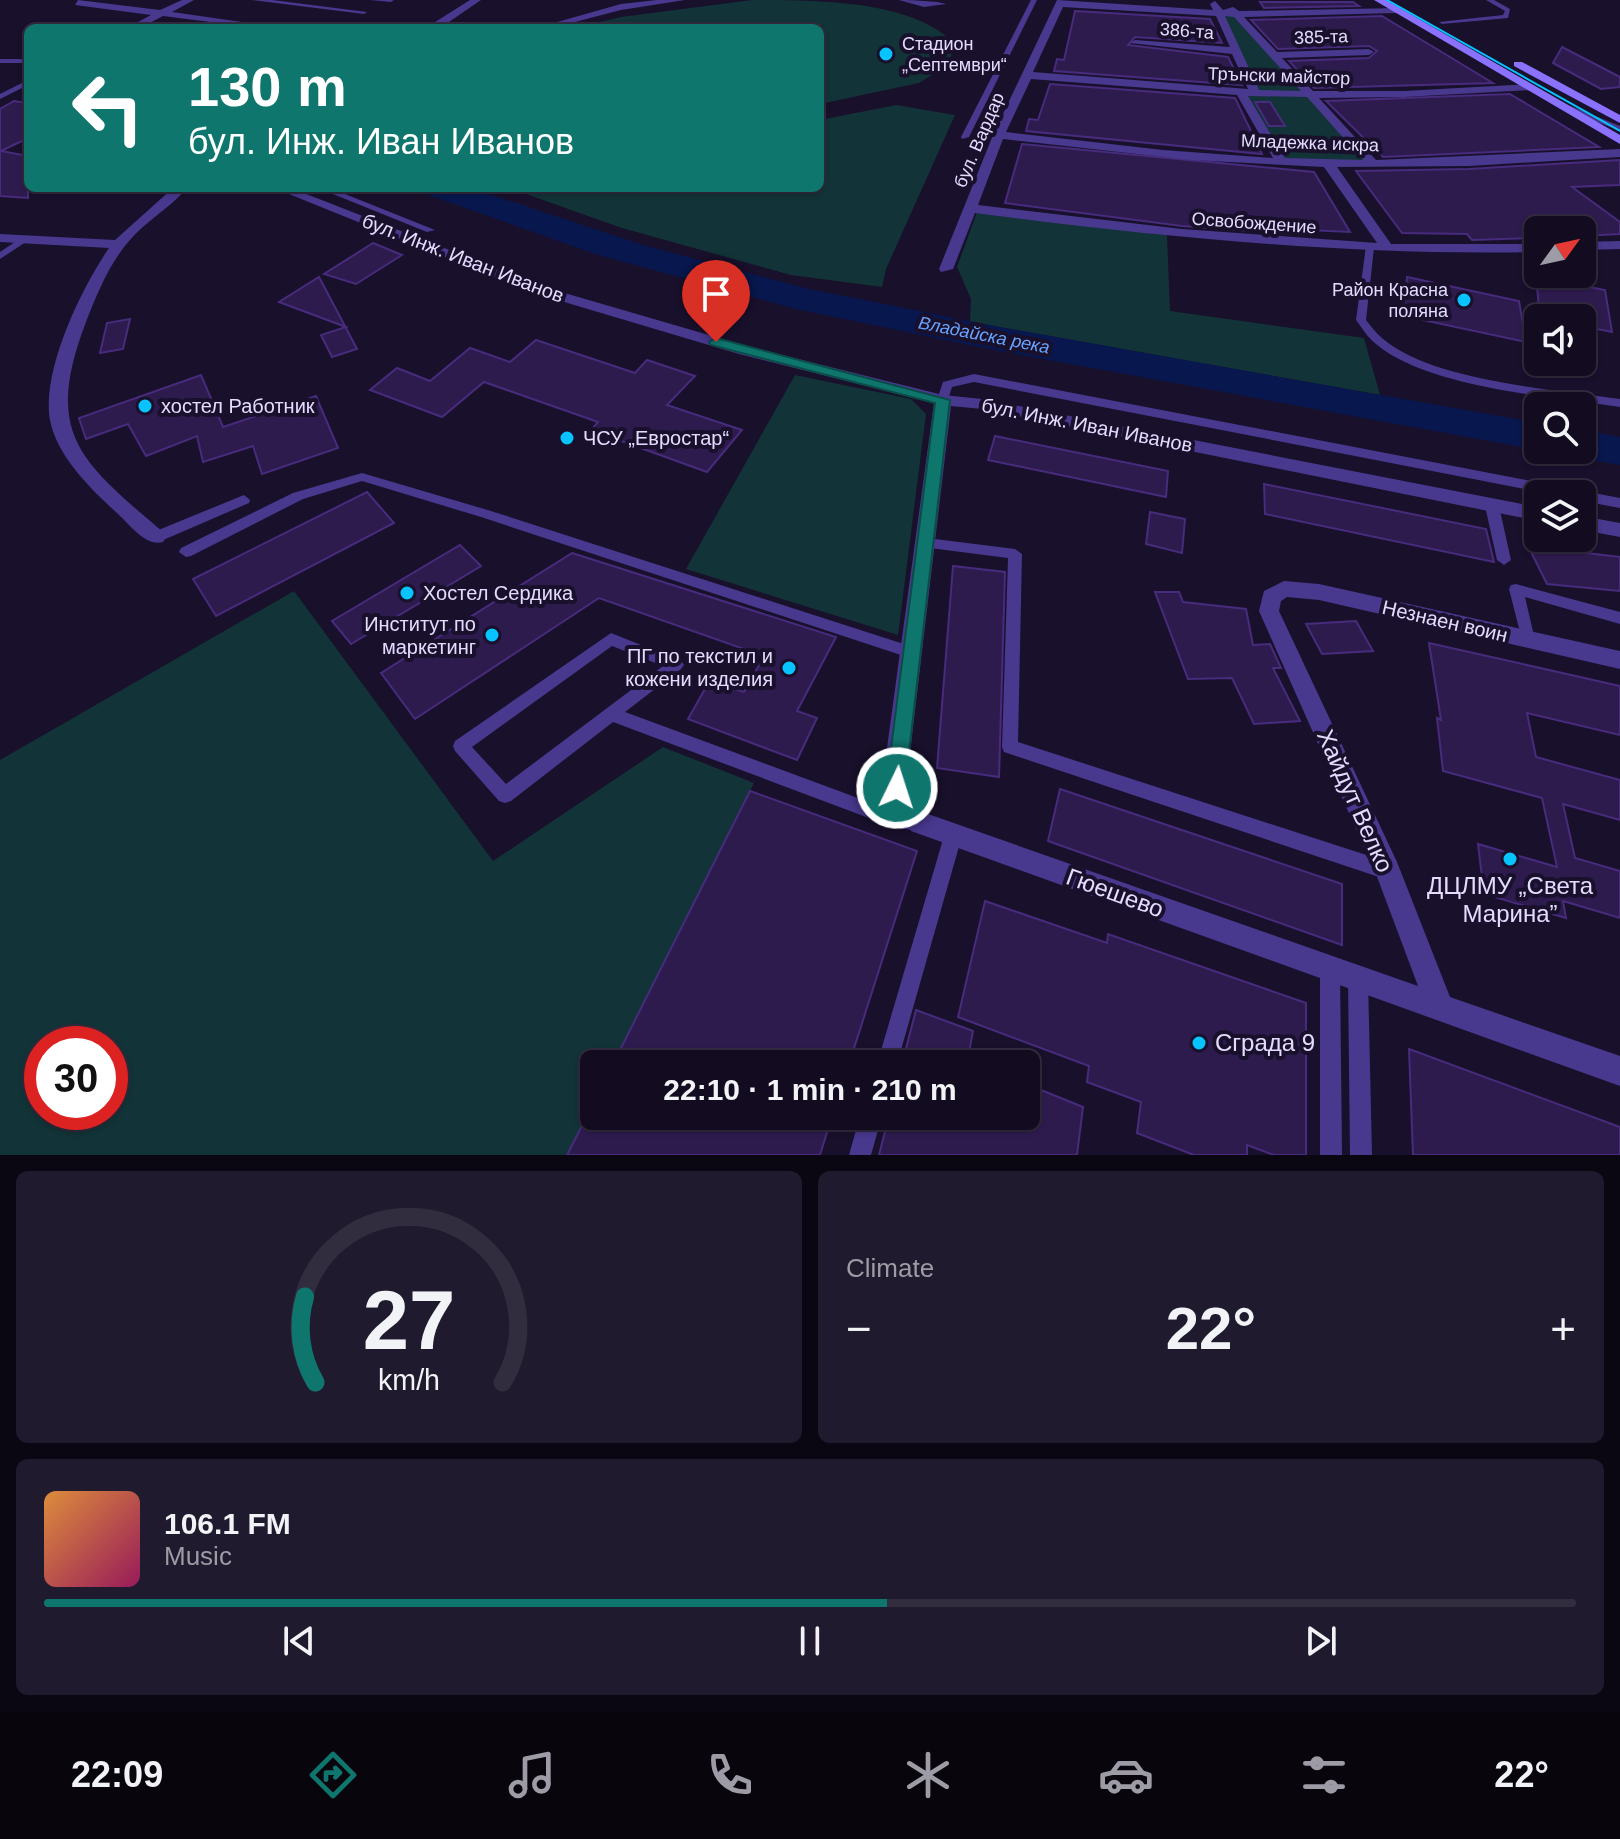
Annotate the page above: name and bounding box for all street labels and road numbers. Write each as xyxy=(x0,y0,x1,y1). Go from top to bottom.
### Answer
street label: 386-та xyxy=(1159,19,1216,43)
street label: 385-та xyxy=(1294,26,1349,48)
street label: Трънски майстор xyxy=(1207,64,1351,88)
street label: бул. Вардар xyxy=(950,90,1008,190)
street label: Младежка искра xyxy=(1241,131,1380,155)
street label: бул. Инж. Иван Иванов xyxy=(359,209,567,307)
street label: Освобождение xyxy=(1191,209,1317,237)
street label: бул. Инж. Иван Иванов xyxy=(980,394,1194,456)
street label: Незнаен воин xyxy=(1380,596,1510,646)
street label: Хайдут Велко xyxy=(1312,725,1399,876)
street label: Гюешево xyxy=(1063,862,1167,923)

